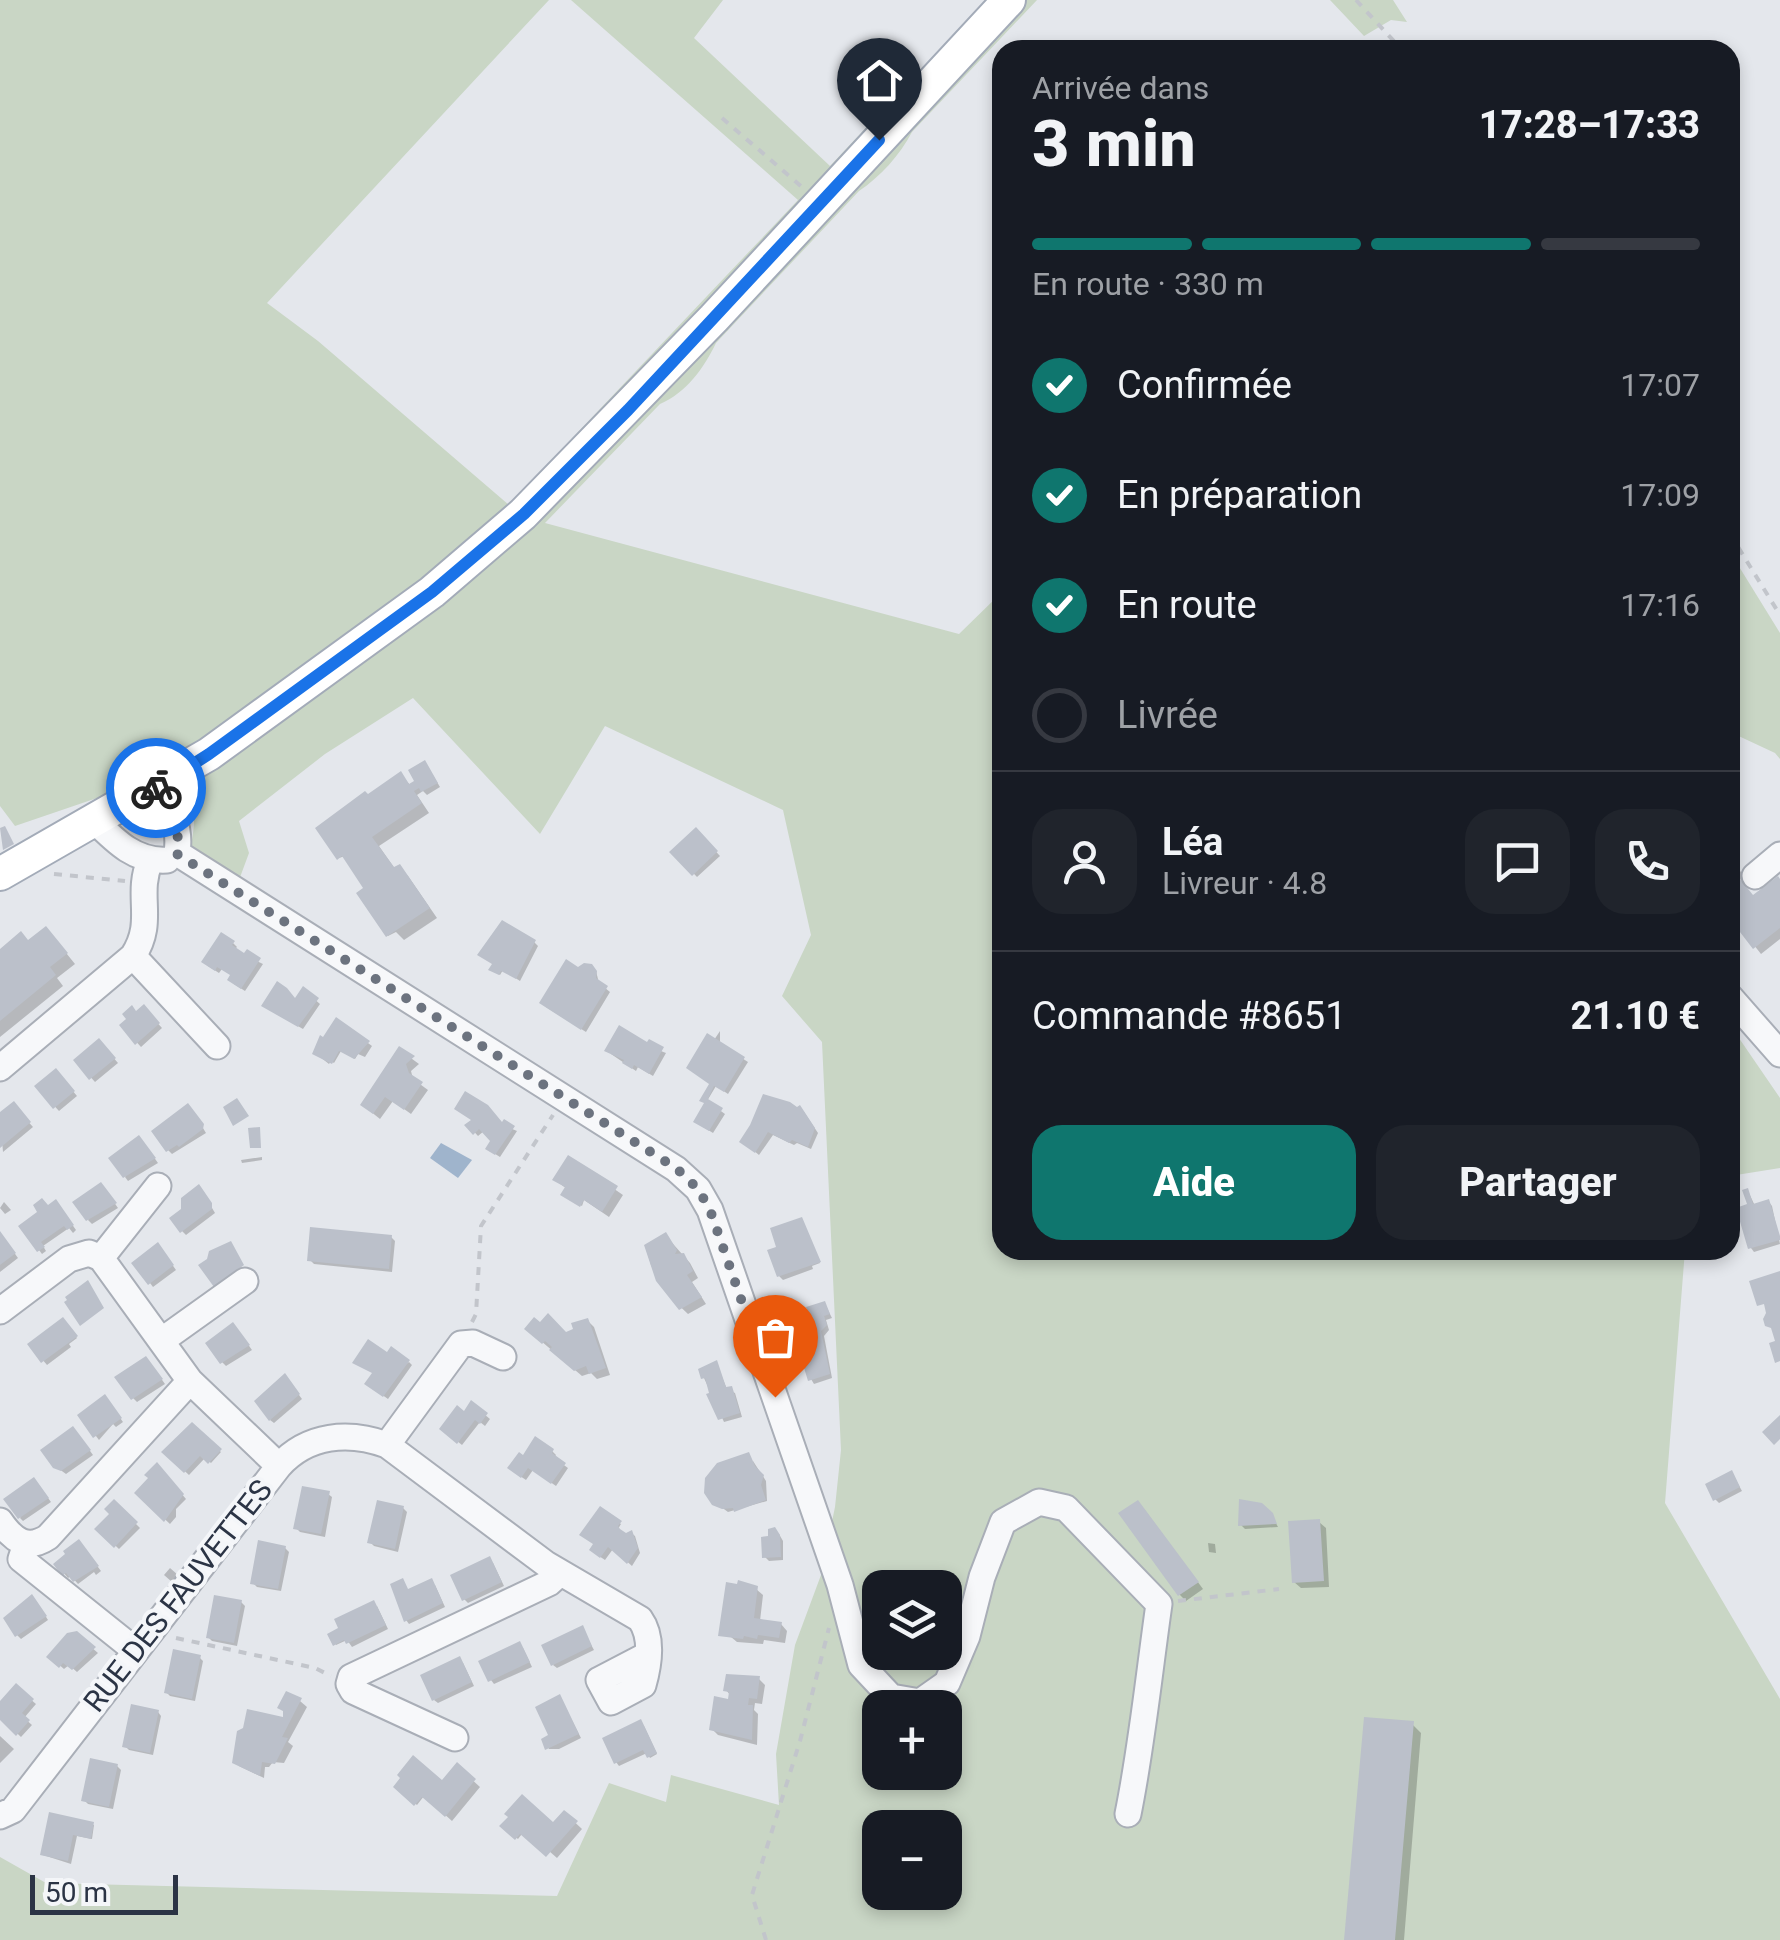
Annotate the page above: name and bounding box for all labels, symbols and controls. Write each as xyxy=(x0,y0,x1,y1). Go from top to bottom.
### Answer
pin xyxy=(837,38,922,141)
icon: home xyxy=(852,53,907,108)
text: Arrivée dans xyxy=(1032,69,1209,107)
text: 17:28–17:33 xyxy=(1479,103,1700,147)
text: 3 min xyxy=(1032,106,1196,182)
text: En route · 330 m xyxy=(1032,265,1264,303)
icon: check xyxy=(1032,358,1087,413)
text: Confirmée xyxy=(1117,363,1292,407)
text: 17:07 xyxy=(1620,366,1700,404)
icon: check xyxy=(1032,468,1087,523)
text: En préparation xyxy=(1117,473,1362,517)
text: 17:09 xyxy=(1620,476,1700,514)
icon: check xyxy=(1032,578,1087,633)
text: En route xyxy=(1117,583,1257,627)
text: 17:16 xyxy=(1620,586,1700,624)
text: Livrée xyxy=(1117,693,1218,737)
courier xyxy=(106,738,206,838)
icon: bike xyxy=(129,761,184,816)
button: person xyxy=(1032,809,1137,914)
button: chat xyxy=(1465,809,1570,914)
button: phone xyxy=(1595,809,1700,914)
text: Léa xyxy=(1162,820,1223,864)
text: Livreur · 4.8 xyxy=(1162,864,1327,902)
text: Commande #8651 xyxy=(1032,994,1347,1038)
text: 21.10 € xyxy=(1571,994,1700,1038)
button: Aide xyxy=(1032,1125,1356,1240)
button: Partager xyxy=(1376,1125,1700,1240)
pin xyxy=(733,1295,818,1398)
icon: bag xyxy=(748,1310,803,1365)
street label: RUE DES FAUVETTES xyxy=(76,1473,279,1719)
map controls xyxy=(862,1570,962,1910)
button: layers xyxy=(862,1570,962,1670)
button: + xyxy=(862,1690,962,1790)
button: − xyxy=(862,1810,962,1910)
scale bar xyxy=(30,1870,178,1914)
text: 50 m xyxy=(45,1876,108,1909)

